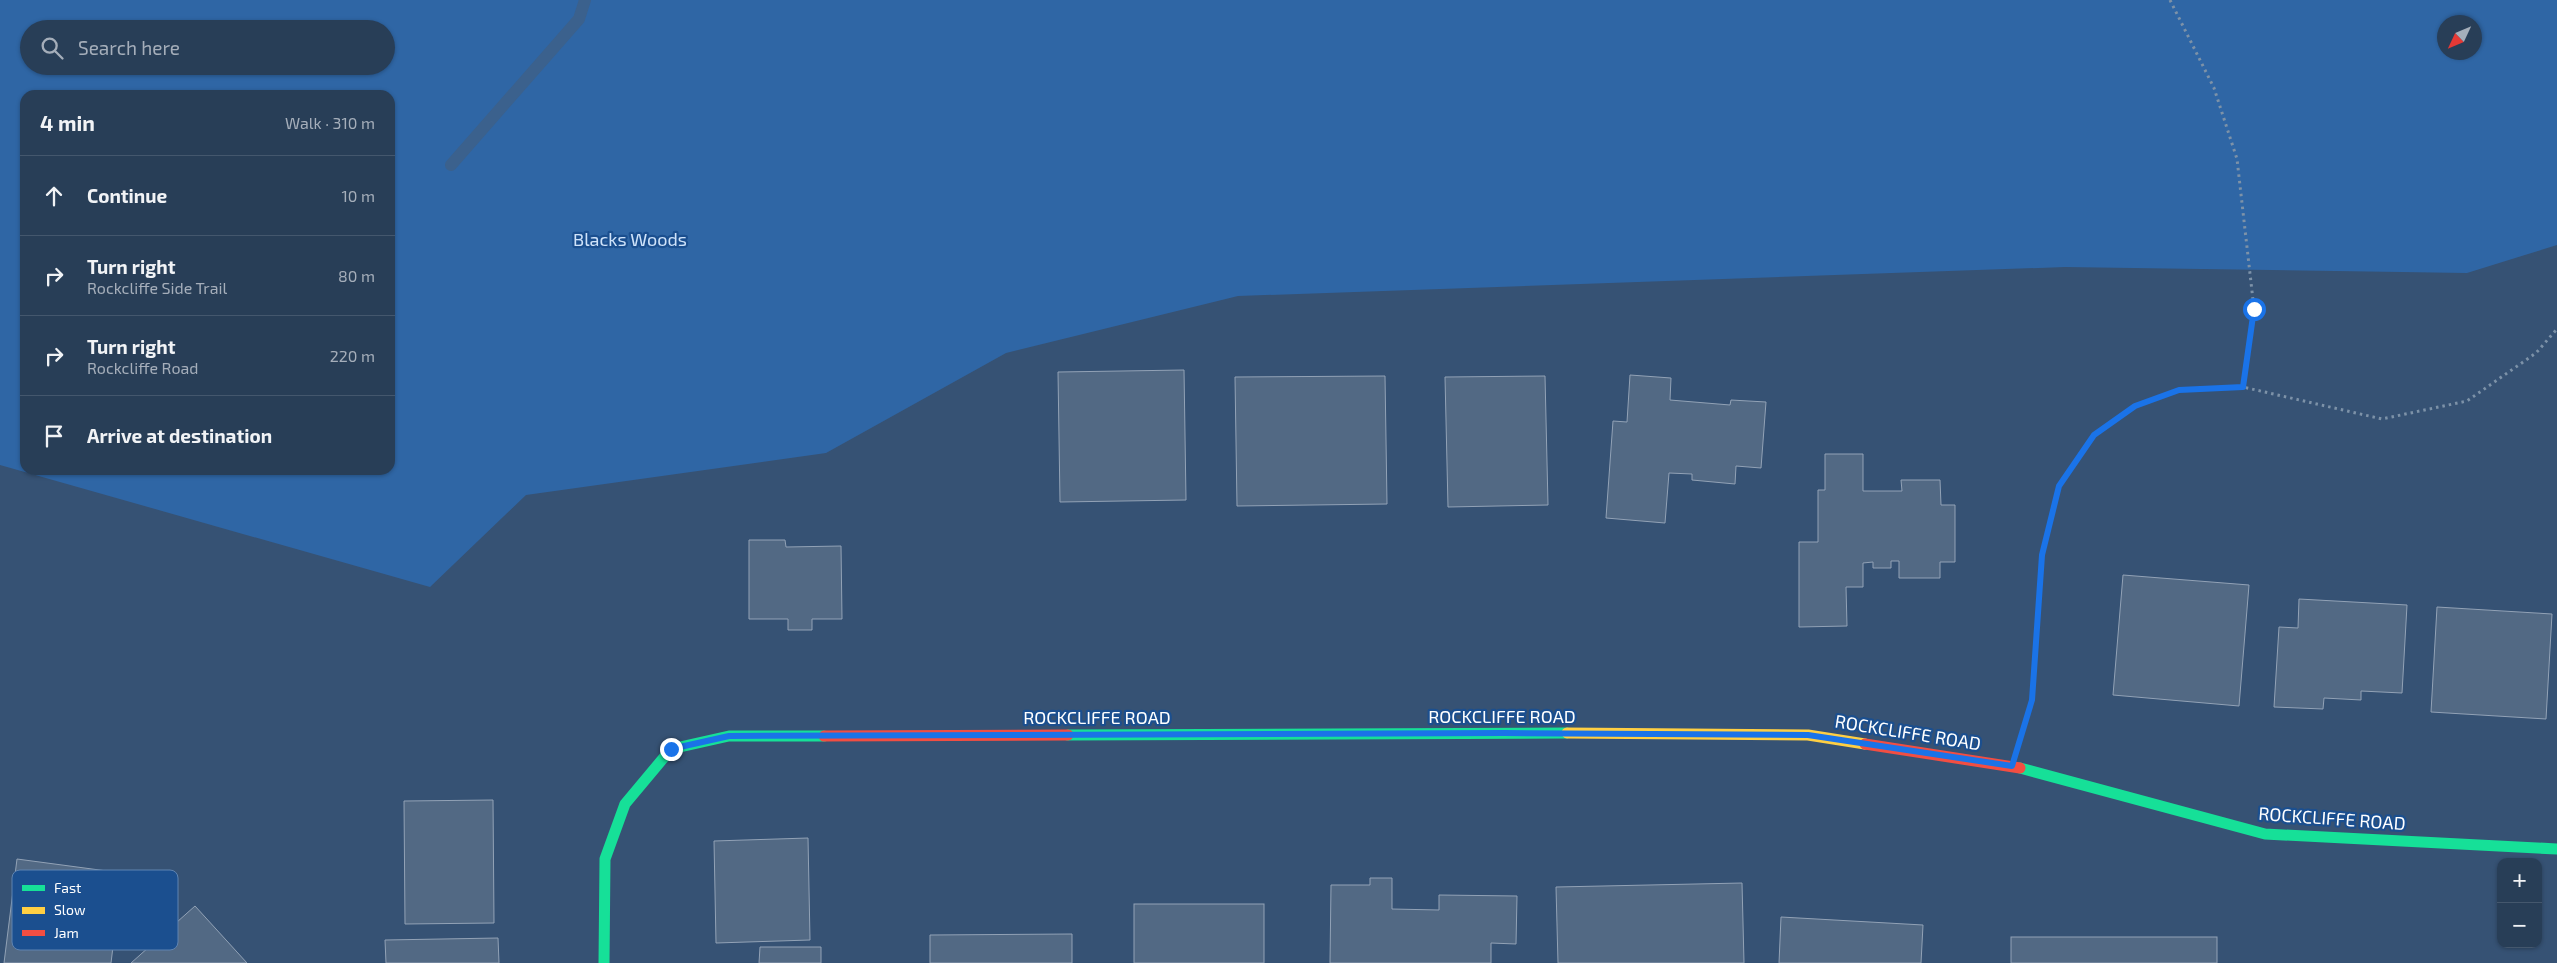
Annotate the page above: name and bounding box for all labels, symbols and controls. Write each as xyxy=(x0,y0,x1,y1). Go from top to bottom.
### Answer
north arrow xyxy=(2437,15,2482,60)
search box xyxy=(20,20,395,75)
icon: search xyxy=(38,34,66,62)
text: Search here xyxy=(78,36,180,59)
text: 4 min xyxy=(40,110,95,135)
text: Walk · 310 m xyxy=(285,113,375,132)
icon: ahead xyxy=(40,182,68,210)
text: Continue xyxy=(87,184,167,207)
text: 10 m xyxy=(341,186,375,205)
park label: Blacks Woods xyxy=(573,228,687,250)
text: Turn right xyxy=(87,255,175,278)
icon: right xyxy=(40,262,68,290)
text: 80 m xyxy=(338,266,375,285)
text: Rockcliffe Side Trail xyxy=(87,278,227,297)
route start xyxy=(2243,298,2266,321)
text: Turn right xyxy=(87,335,175,358)
icon: right xyxy=(40,342,68,370)
text: 220 m xyxy=(330,346,375,365)
text: Rockcliffe Road xyxy=(87,358,198,377)
icon: arrive xyxy=(40,422,68,450)
text: Arrive at destination xyxy=(87,424,272,447)
street label: ROCKCLIFFE ROAD xyxy=(1428,705,1576,727)
street label: ROCKCLIFFE ROAD xyxy=(1023,706,1171,728)
street label: ROCKCLIFFE ROAD xyxy=(1833,710,1983,754)
route end xyxy=(660,738,683,761)
street label: ROCKCLIFFE ROAD xyxy=(2258,802,2406,834)
map controls xyxy=(2497,858,2542,948)
button: + xyxy=(2497,858,2542,903)
legend xyxy=(12,870,178,950)
text: Fast xyxy=(54,879,81,896)
text: Slow xyxy=(54,901,86,918)
button: − xyxy=(2497,903,2542,948)
text: Jam xyxy=(54,924,79,941)

